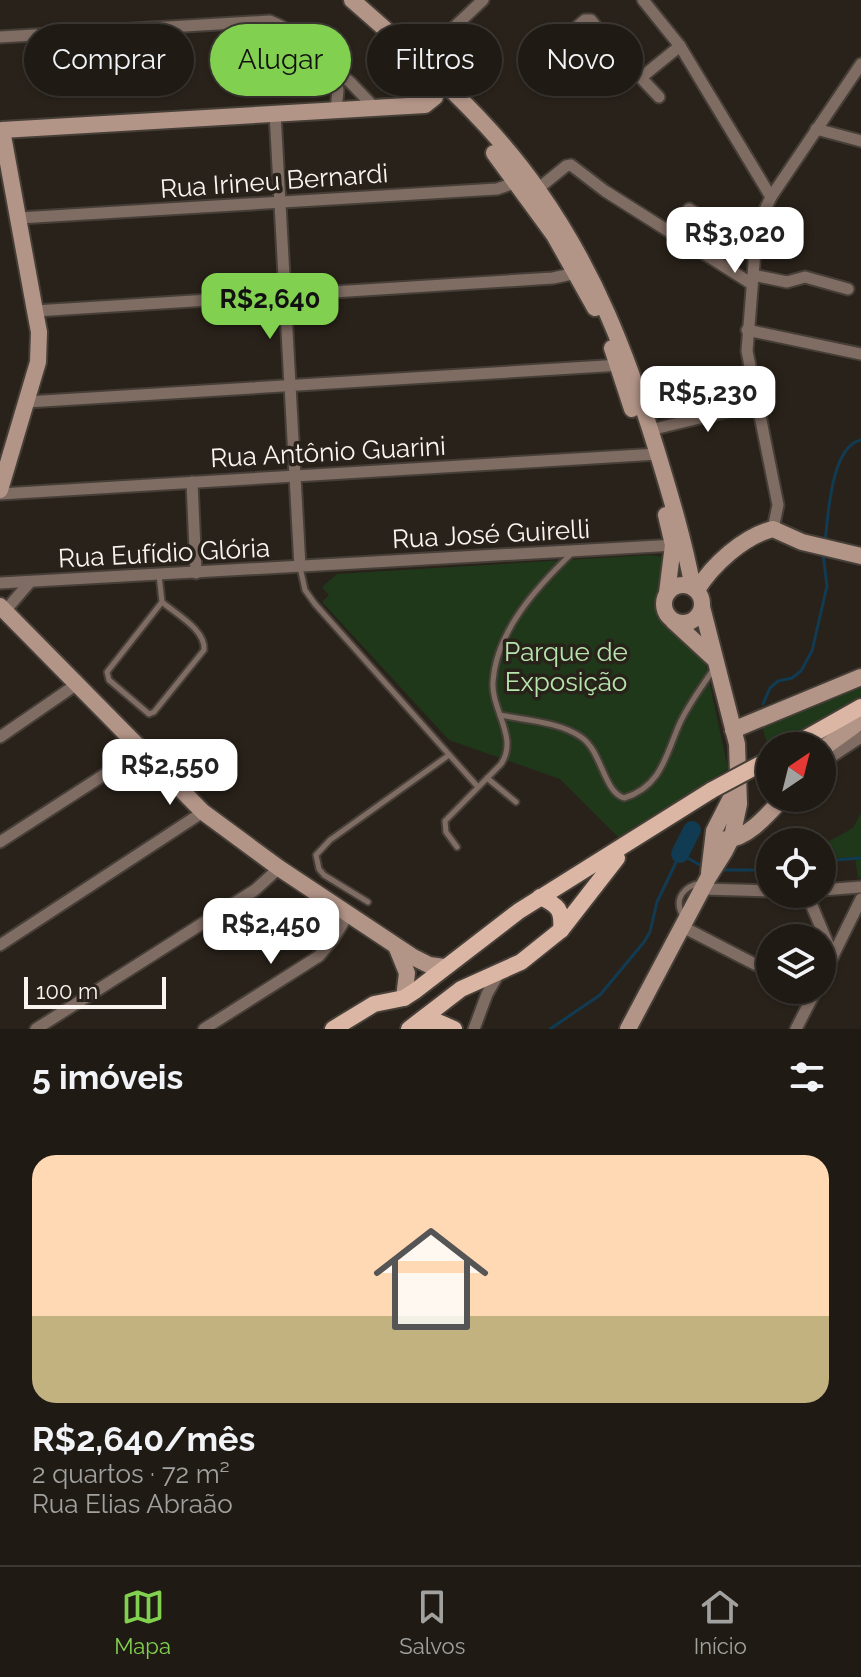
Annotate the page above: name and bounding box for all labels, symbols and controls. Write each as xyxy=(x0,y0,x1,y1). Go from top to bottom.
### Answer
chip: Comprar xyxy=(24,24,194,96)
chip: Alugar xyxy=(210,24,351,96)
chip: Filtros xyxy=(367,24,502,96)
chip: Novo xyxy=(518,24,643,96)
street label: Rua Irineu Bernardi xyxy=(159,158,389,204)
pin: R$3,020 xyxy=(661,207,809,275)
text: R$3,020 xyxy=(685,218,785,248)
pin: R$2,640 xyxy=(196,273,344,341)
text: R$2,640 xyxy=(219,284,321,314)
pin: R$5,230 xyxy=(634,366,782,434)
text: R$5,230 xyxy=(658,377,758,407)
street label: Rua Antônio Guarini xyxy=(210,431,446,473)
street label: Rua José Guirelli xyxy=(391,514,591,554)
street label: Rua Eufídio Glória xyxy=(57,532,271,574)
park label: Parque de Exposição xyxy=(504,637,628,697)
north arrow xyxy=(756,732,836,812)
map controls xyxy=(756,732,836,1004)
pin: R$2,550 xyxy=(96,739,244,807)
text: R$2,550 xyxy=(120,750,220,780)
button: locate xyxy=(756,828,836,908)
pin: R$2,450 xyxy=(197,898,345,966)
text: R$2,450 xyxy=(221,909,321,939)
button: layers xyxy=(756,924,836,1004)
scale bar xyxy=(24,973,166,1009)
text: 100 m xyxy=(36,978,98,1004)
icon: filters xyxy=(785,1055,829,1099)
text: 5 imóveis xyxy=(32,1057,183,1097)
icon: home xyxy=(359,1207,503,1351)
text: R$2,640/mês xyxy=(32,1419,255,1459)
text: 2 quartos · 72 m² xyxy=(32,1459,230,1489)
text: Rua Elias Abraão xyxy=(32,1489,233,1519)
tab: Mapa xyxy=(114,1585,171,1659)
tab: Salvos xyxy=(399,1585,465,1659)
tab: Início xyxy=(694,1585,747,1659)

